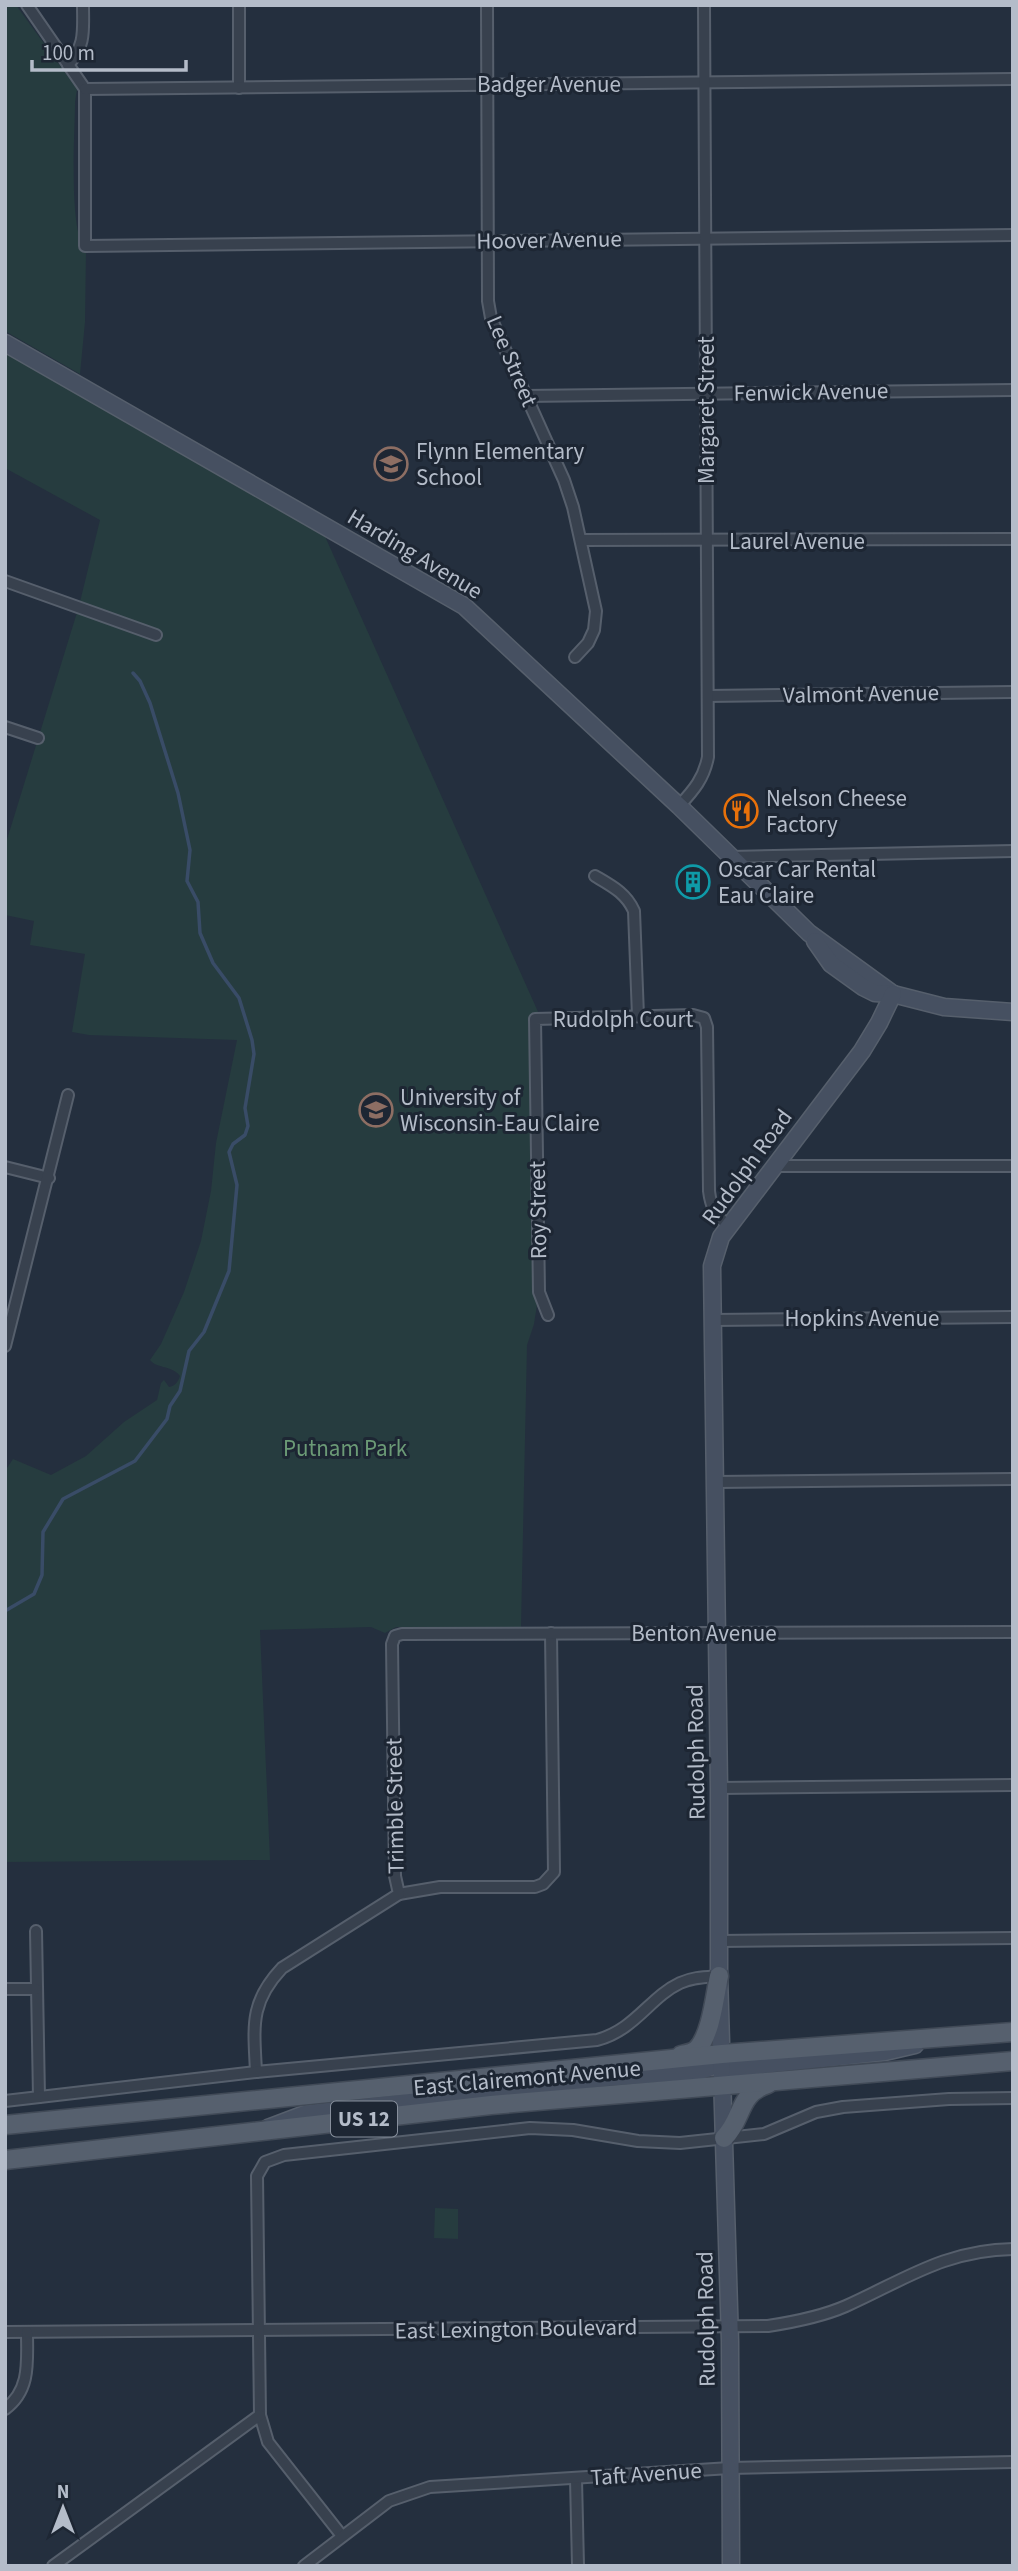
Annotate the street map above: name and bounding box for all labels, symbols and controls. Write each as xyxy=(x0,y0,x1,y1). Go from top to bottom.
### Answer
scale bar xyxy=(32,28,186,72)
text: 100 m xyxy=(42,38,95,68)
street label: Badger Avenue xyxy=(477,68,621,101)
street label: Hoover Avenue xyxy=(476,222,622,258)
street label: Lee Street xyxy=(478,310,546,412)
street label: Margaret Street xyxy=(690,336,723,484)
street label: Fenwick Avenue xyxy=(733,374,889,410)
place label: Flynn Elementary School xyxy=(416,435,585,494)
school or university icon: Flynn Elementary School xyxy=(372,445,410,483)
street label: Harding Avenue xyxy=(341,501,489,607)
street label: Laurel Avenue xyxy=(729,525,865,558)
street label: Valmont Avenue xyxy=(783,676,939,712)
place label: Nelson Cheese Factory xyxy=(766,782,907,841)
restaurant icon: Nelson Cheese Factory xyxy=(722,792,760,830)
place label: Oscar Car Rental Eau Claire xyxy=(718,853,876,912)
building icon: Oscar Car Rental Eau Claire xyxy=(674,863,712,901)
street label: Rudolph Court xyxy=(553,1003,693,1036)
place label: University of Wisconsin-Eau Claire xyxy=(400,1081,600,1140)
school or university icon: University of Wisconsin-Eau Claire xyxy=(357,1091,395,1129)
street label: Rudolph Road xyxy=(694,1102,800,1232)
street label: Roy Street xyxy=(521,1160,555,1259)
street label: Hopkins Avenue xyxy=(785,1302,939,1335)
park label: Putnam Park xyxy=(283,1432,408,1465)
street label: Benton Avenue xyxy=(631,1617,777,1650)
street label: Rudolph Road xyxy=(678,1684,714,1820)
street label: Trimble Street xyxy=(377,1737,413,1874)
street label: East Clairemont Avenue xyxy=(412,2052,642,2104)
road number: US 12 xyxy=(331,2102,397,2136)
street label: Rudolph Road xyxy=(688,2251,724,2387)
street label: East Lexington Boulevard xyxy=(394,2310,638,2348)
street label: Taft Avenue xyxy=(589,2454,703,2494)
north arrow xyxy=(28,2473,98,2543)
text: N xyxy=(57,2479,69,2506)

